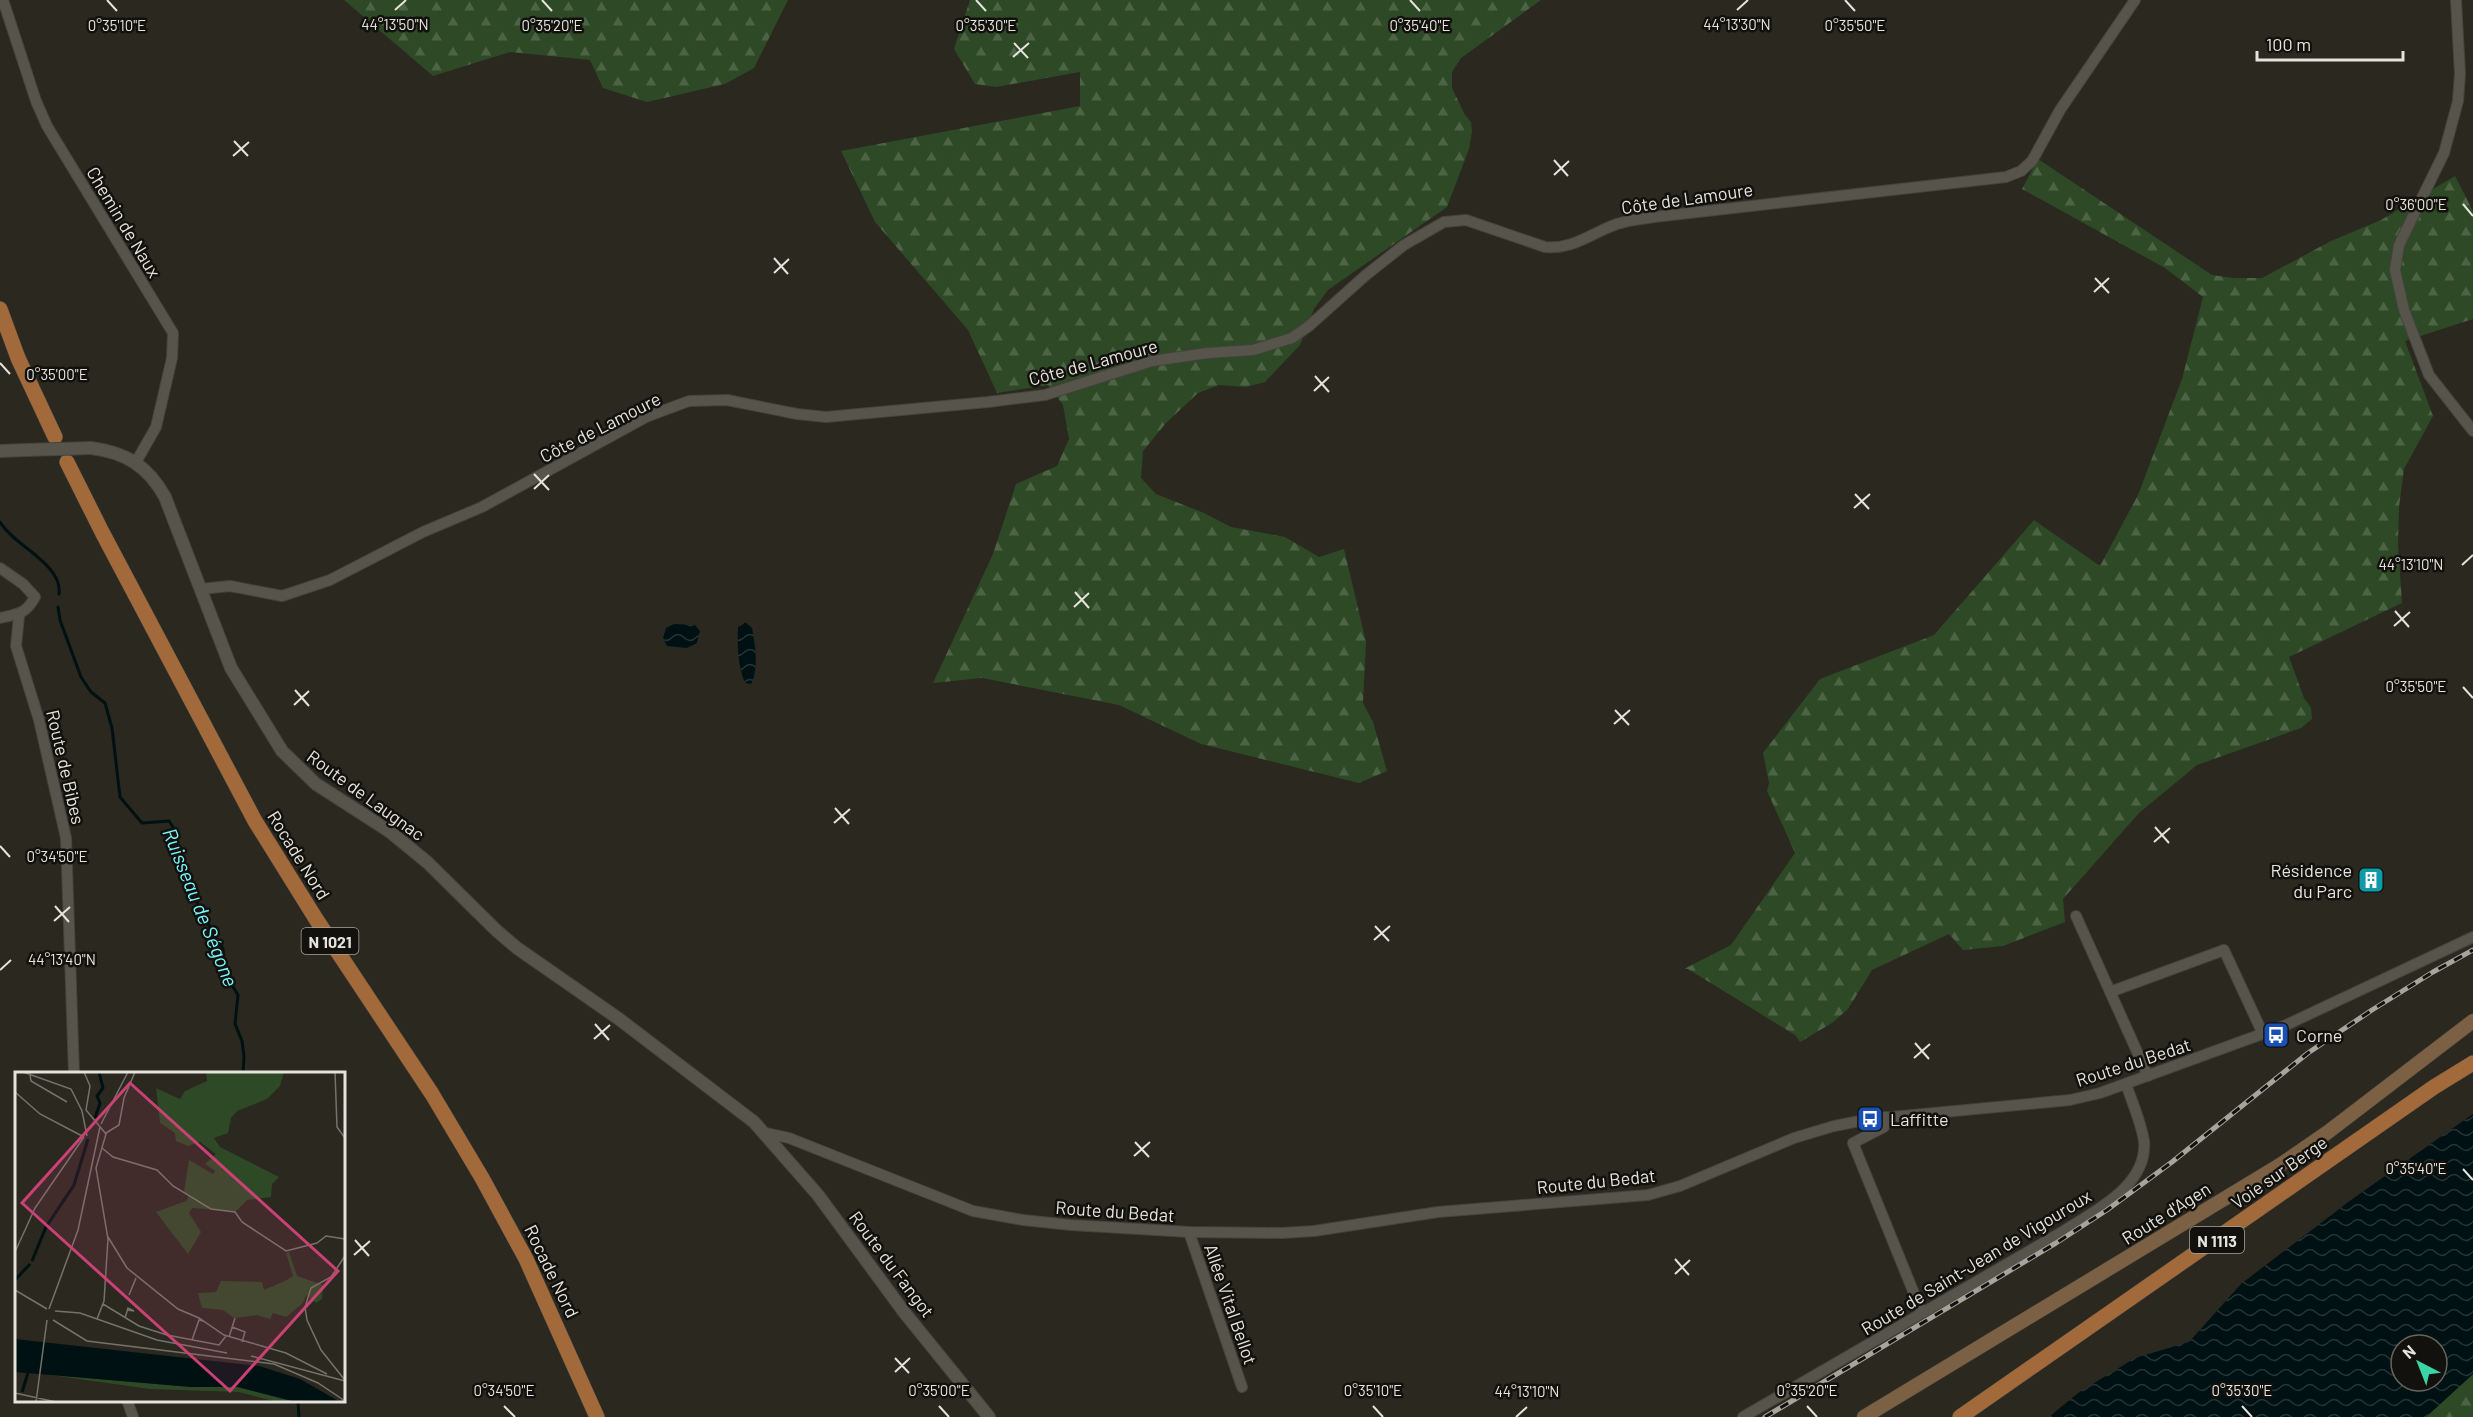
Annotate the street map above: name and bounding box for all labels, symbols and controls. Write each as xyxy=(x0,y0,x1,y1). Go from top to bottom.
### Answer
text: 44°13'50"N xyxy=(361,15,429,33)
text: 44°13'30"N xyxy=(1703,15,1771,33)
text: 0°35'10"E xyxy=(88,16,146,34)
text: 0°35'20"E xyxy=(521,16,583,34)
text: 0°35'30"E xyxy=(956,16,1016,34)
text: 0°35'40"E xyxy=(1389,16,1451,34)
text: 0°35'50"E xyxy=(1825,16,1885,34)
scale bar xyxy=(2257,24,2402,62)
text: 100 m xyxy=(2266,33,2311,55)
street label: Chemin de Naux xyxy=(82,163,166,282)
street label: Côte de Lamoure xyxy=(1620,178,1754,218)
text: 0°36'00"E xyxy=(2385,195,2447,213)
street label: Côte de Lamoure xyxy=(1026,334,1160,390)
text: 0°35'00"E xyxy=(26,365,88,383)
street label: Côte de Lamoure xyxy=(536,387,664,467)
text: 44°13'10"N xyxy=(2378,555,2444,573)
text: 0°35'50"E xyxy=(2386,677,2446,695)
street label: Route de Bibes xyxy=(42,708,90,826)
street label: Route de Laugnac xyxy=(303,745,429,845)
street label: Rocade Nord xyxy=(263,807,335,903)
water label: Ruisseau de Ségone xyxy=(158,824,244,990)
text: 0°34'50"E xyxy=(26,847,88,865)
place label: Résidence du Parc xyxy=(2270,859,2352,902)
building icon: Résidence du Parc xyxy=(2356,865,2386,895)
road number: N 1021 xyxy=(302,928,358,954)
text: 44°13'40"N xyxy=(28,950,96,968)
bus stop icon: Corne xyxy=(2261,1020,2291,1050)
place label: Corne xyxy=(2296,1024,2342,1046)
street label: Route du Bedat xyxy=(2073,1033,2193,1091)
inset map xyxy=(15,1072,345,1402)
bus stop icon: Laffitte xyxy=(1855,1104,1885,1134)
place label: Laffitte xyxy=(1890,1108,1949,1130)
street label: Voie sur Berge xyxy=(2227,1131,2331,1213)
text: 0°35'40"E xyxy=(2385,1159,2447,1177)
street label: Route du Bedat xyxy=(1535,1164,1657,1198)
street label: Route d'Agen xyxy=(2118,1177,2214,1249)
street label: Route de Saint-Jean de Vigouroux xyxy=(1857,1184,2095,1340)
street label: Route du Bedat xyxy=(1055,1196,1175,1226)
street label: Route du Fangot xyxy=(845,1207,939,1321)
street label: Rocade Nord xyxy=(520,1221,584,1321)
road number: N 1113 xyxy=(2190,1227,2244,1253)
street label: Allée Vital Bellot xyxy=(1200,1241,1262,1367)
north arrow xyxy=(2389,1333,2449,1393)
text: N xyxy=(2398,1341,2419,1362)
text: 0°34'50"E xyxy=(473,1381,535,1399)
text: 0°35'00"E xyxy=(908,1381,970,1399)
text: 0°35'10"E xyxy=(1344,1381,1402,1399)
text: 0°35'20"E xyxy=(1776,1381,1838,1399)
text: 0°35'30"E xyxy=(2212,1381,2272,1399)
text: 44°13'10"N xyxy=(1494,1382,1560,1400)

